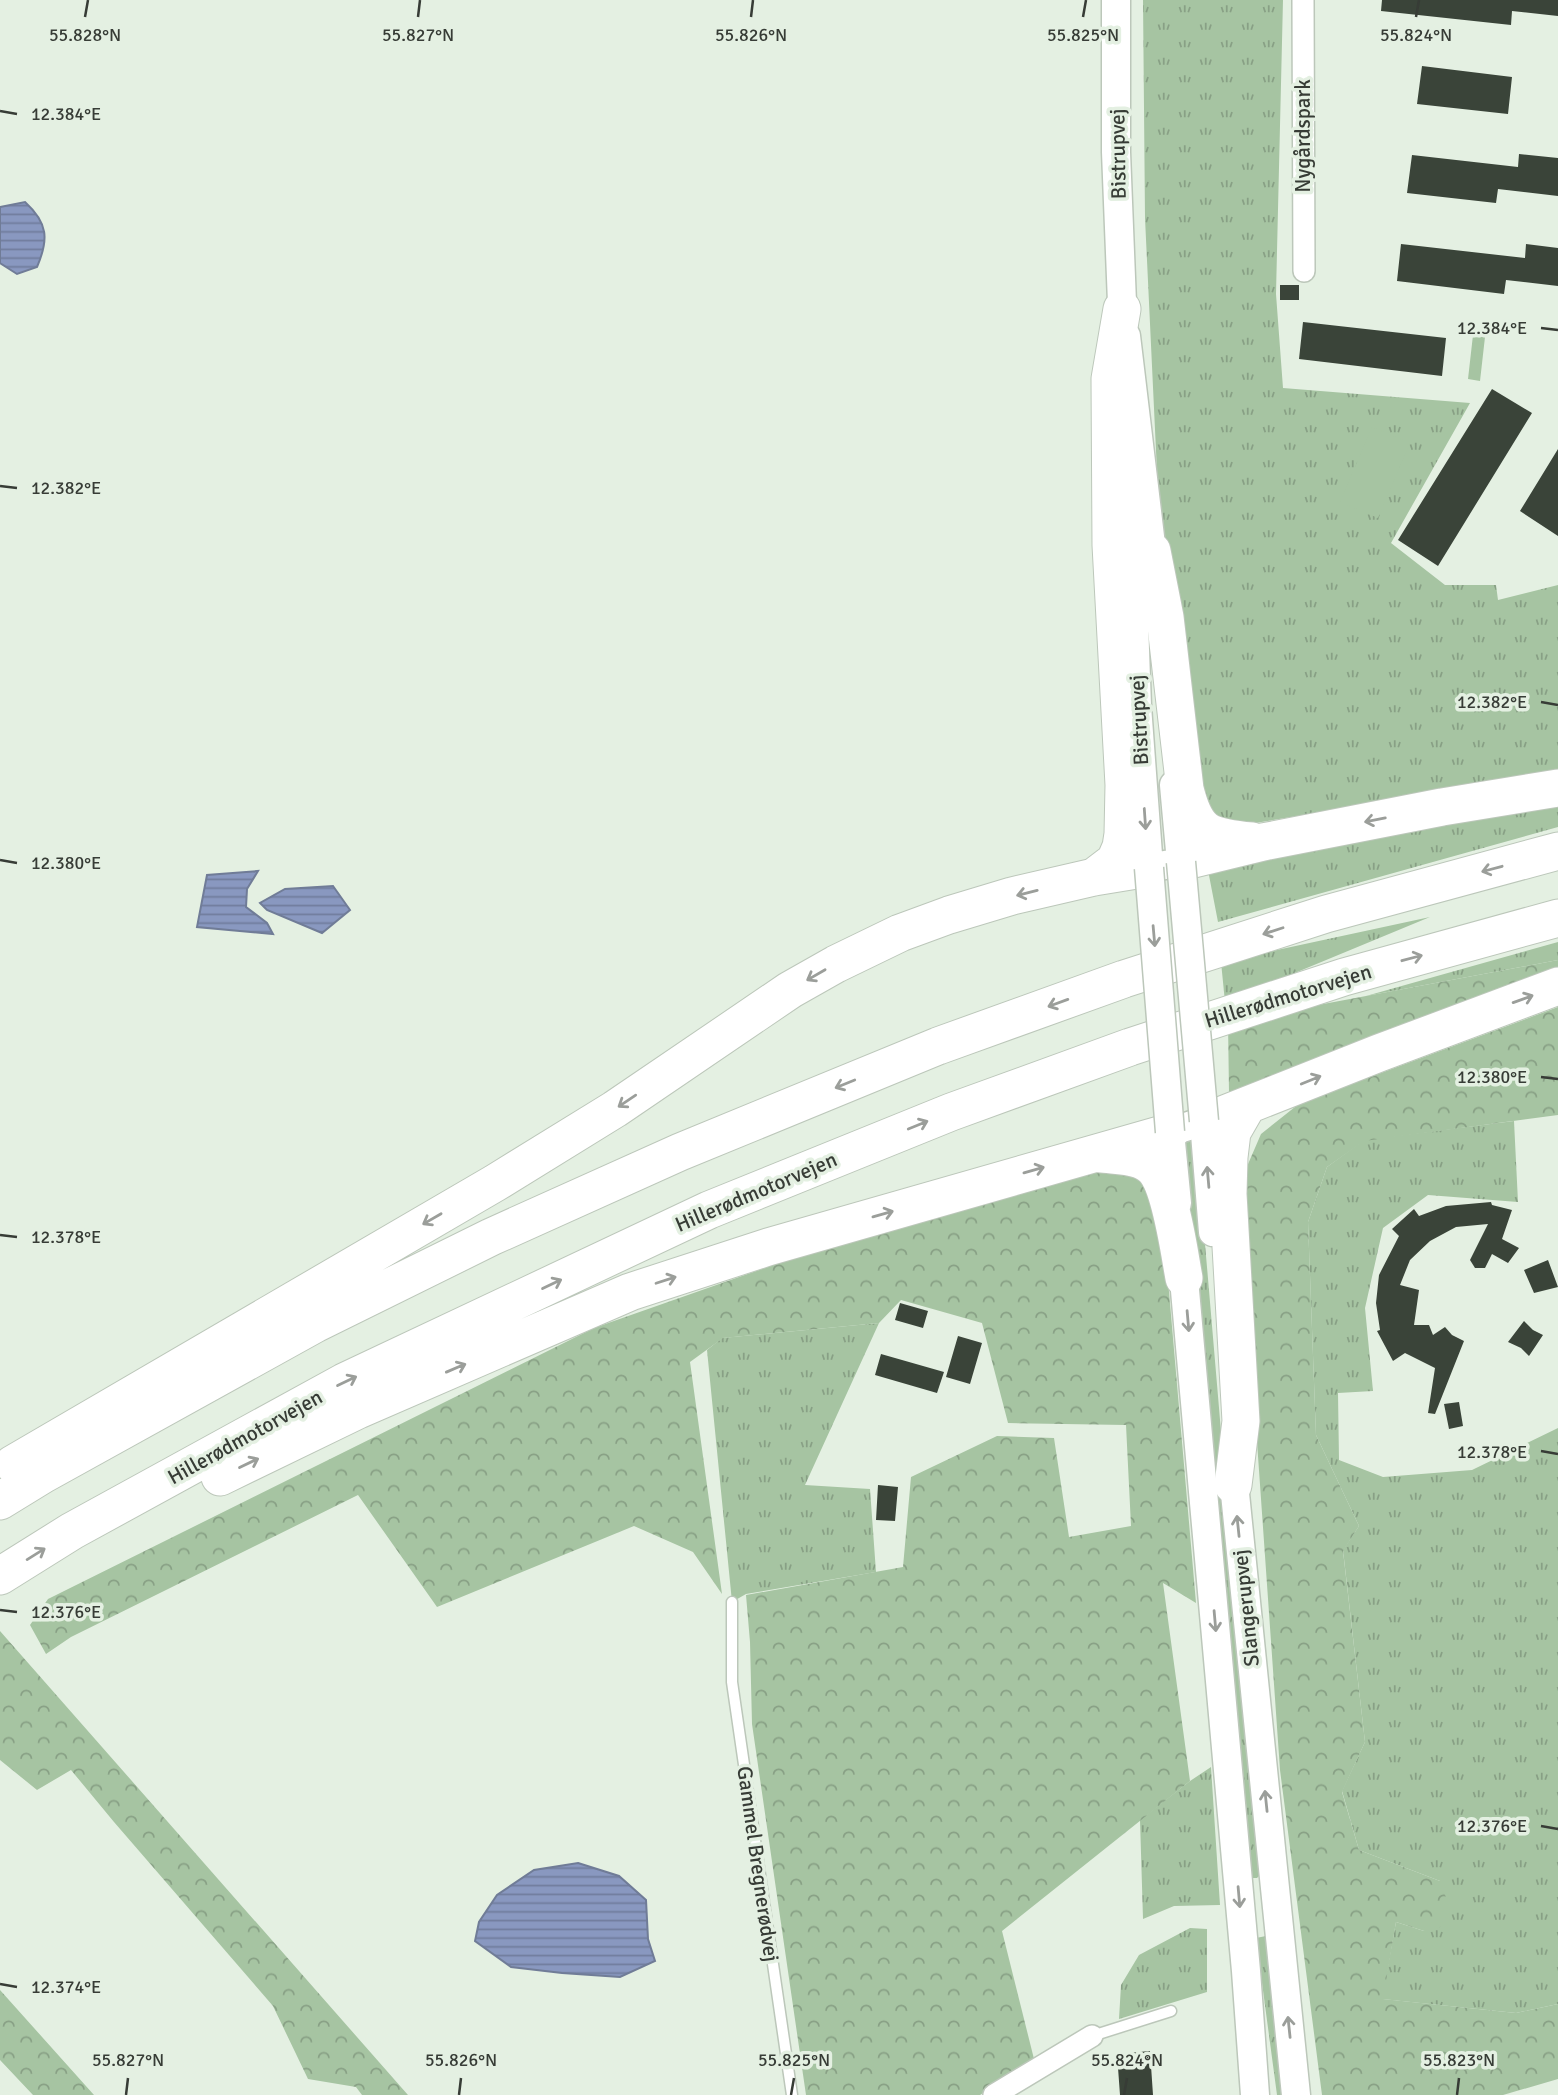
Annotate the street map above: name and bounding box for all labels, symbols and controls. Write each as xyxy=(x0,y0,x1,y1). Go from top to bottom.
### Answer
text: 55.828°N xyxy=(49,24,121,46)
text: 55.827°N xyxy=(382,24,454,46)
text: 55.826°N xyxy=(715,24,787,46)
text: 55.825°N xyxy=(1047,24,1119,46)
text: 55.824°N xyxy=(1380,24,1452,46)
street label: Nygårdspark xyxy=(1290,79,1316,193)
text: 12.384°E xyxy=(31,103,101,125)
street label: Bistrupvej xyxy=(1104,108,1132,200)
text: 12.384°E xyxy=(1457,317,1527,339)
text: 12.382°E xyxy=(31,477,101,499)
street label: Bistrupvej xyxy=(1124,674,1154,766)
text: 12.382°E xyxy=(1457,691,1527,713)
one-way arrow xyxy=(1139,808,1152,830)
one-way arrow xyxy=(1364,814,1387,828)
text: 12.380°E xyxy=(31,852,101,874)
one-way arrow xyxy=(1481,863,1504,876)
one-way arrow xyxy=(1016,886,1039,900)
one-way arrow xyxy=(1148,924,1161,947)
one-way arrow xyxy=(1263,926,1285,938)
one-way arrow xyxy=(1401,951,1423,964)
street label: Hillerødmotorvejen xyxy=(1201,958,1375,1034)
one-way arrow xyxy=(807,968,827,982)
one-way arrow xyxy=(1511,991,1533,1004)
one-way arrow xyxy=(1047,998,1069,1010)
text: 12.380°E xyxy=(1457,1066,1527,1088)
one-way arrow xyxy=(1299,1073,1321,1086)
one-way arrow xyxy=(835,1079,857,1092)
one-way arrow xyxy=(618,1094,637,1108)
one-way arrow xyxy=(907,1118,928,1131)
street label: Hillerødmotorvejen xyxy=(671,1146,841,1238)
one-way arrow xyxy=(1022,1163,1045,1176)
one-way arrow xyxy=(1201,1166,1214,1189)
one-way arrow xyxy=(872,1206,894,1219)
one-way arrow xyxy=(423,1212,443,1226)
text: 12.378°E xyxy=(31,1226,101,1248)
one-way arrow xyxy=(654,1273,676,1286)
one-way arrow xyxy=(541,1277,562,1291)
one-way arrow xyxy=(1182,1310,1195,1332)
one-way arrow xyxy=(444,1361,466,1374)
one-way arrow xyxy=(336,1374,357,1388)
street label: Hillerødmotorvejen xyxy=(163,1384,327,1490)
text: 12.378°E xyxy=(1457,1441,1527,1463)
one-way arrow xyxy=(238,1455,259,1469)
one-way arrow xyxy=(1231,1515,1244,1538)
one-way arrow xyxy=(25,1546,45,1560)
street label: Slangerupvej xyxy=(1227,1548,1265,1668)
text: 12.376°E xyxy=(31,1601,101,1623)
one-way arrow xyxy=(1209,1609,1222,1632)
street label: Gammel Bregnerødvej xyxy=(731,1765,785,1963)
one-way arrow xyxy=(1259,1790,1272,1813)
text: 12.376°E xyxy=(1457,1815,1527,1837)
one-way arrow xyxy=(1233,1885,1246,1907)
text: 12.374°E xyxy=(31,1976,101,1998)
one-way arrow xyxy=(1282,2016,1295,2039)
text: 55.827°N xyxy=(92,2049,164,2071)
text: 55.826°N xyxy=(425,2049,497,2071)
text: 55.825°N xyxy=(758,2049,830,2071)
text: 55.824°N xyxy=(1091,2049,1163,2071)
text: 55.823°N xyxy=(1423,2049,1495,2071)

